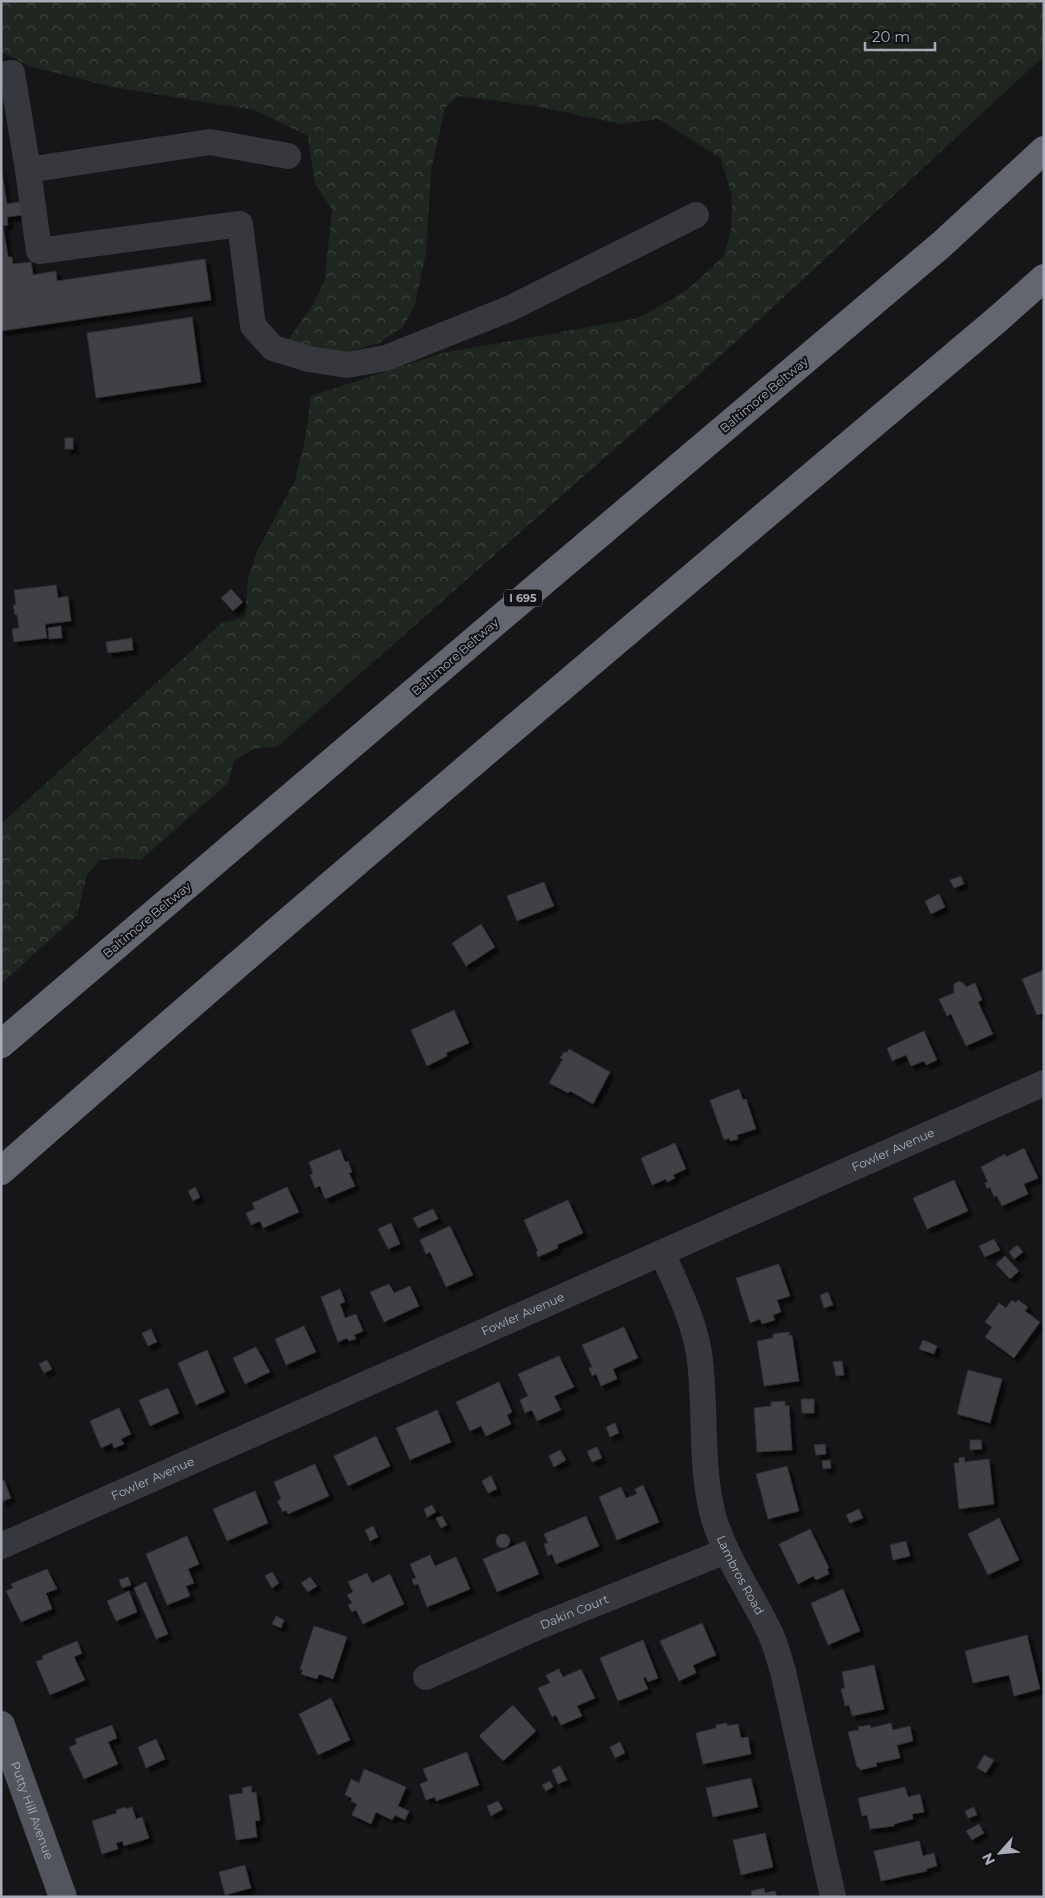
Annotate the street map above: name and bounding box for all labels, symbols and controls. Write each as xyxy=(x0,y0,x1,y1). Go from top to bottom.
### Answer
scale bar xyxy=(865,20,935,52)
text: 20 m xyxy=(872,27,910,46)
street label: Baltimore Beltway xyxy=(717,353,811,436)
road number: I 695 xyxy=(504,590,542,606)
street label: Baltimore Beltway xyxy=(408,614,502,699)
street label: Baltimore Beltway xyxy=(100,878,194,961)
street label: Fowler Avenue xyxy=(849,1125,937,1174)
street label: Fowler Avenue xyxy=(479,1289,566,1339)
street label: Fowler Avenue xyxy=(109,1453,196,1503)
street label: Lambros Road xyxy=(714,1533,768,1617)
street label: Dakin Court xyxy=(538,1591,611,1632)
street label: Putty Hill Avenue xyxy=(8,1759,57,1862)
north arrow xyxy=(975,1828,1025,1878)
text: N xyxy=(978,1850,999,1868)

